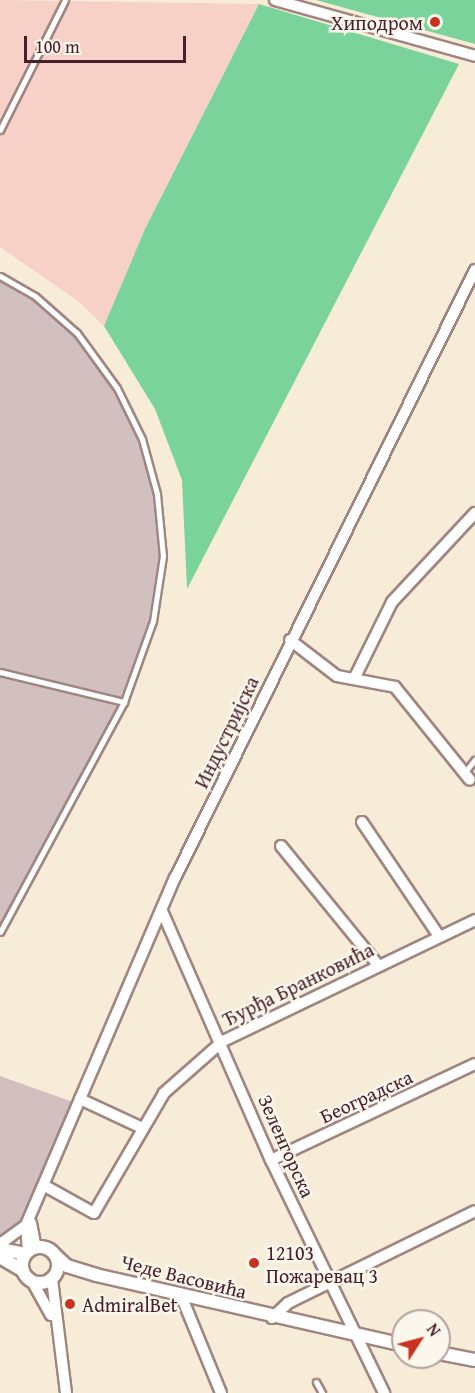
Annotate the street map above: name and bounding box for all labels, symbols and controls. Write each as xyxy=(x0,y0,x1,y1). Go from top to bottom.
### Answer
place label: Хиподром xyxy=(331,10,423,34)
marker: Хиподром xyxy=(428,15,442,29)
scale bar xyxy=(27,24,189,62)
text: 100 m xyxy=(35,33,80,60)
street label: Индустријска xyxy=(189,672,263,792)
street label: Ђурђа Бранковића xyxy=(218,937,378,1031)
street label: Београдска xyxy=(316,1064,416,1128)
street label: Зеленгорска xyxy=(254,1091,320,1201)
place label: 12103 Пожаревац 3 xyxy=(266,1240,378,1287)
street label: Чеде Васовића xyxy=(119,1249,249,1303)
marker: 12103 Пожаревац 3 xyxy=(247,1256,261,1270)
place label: AdmiralBet xyxy=(82,1292,178,1316)
marker: AdmiralBet xyxy=(63,1297,77,1311)
north arrow xyxy=(391,1309,451,1369)
text: N xyxy=(421,1318,447,1341)

